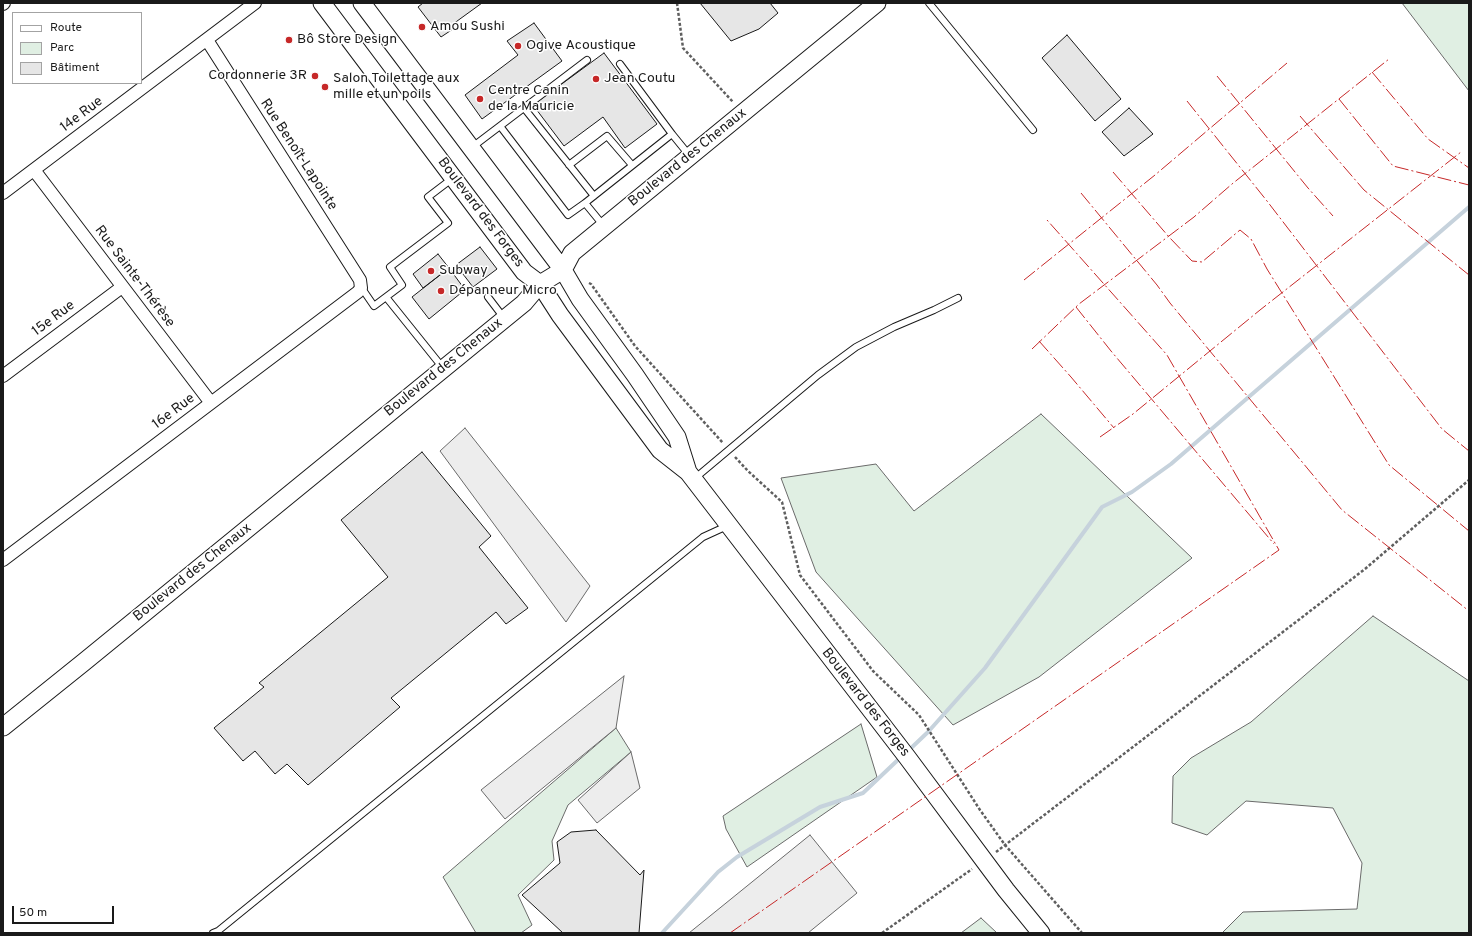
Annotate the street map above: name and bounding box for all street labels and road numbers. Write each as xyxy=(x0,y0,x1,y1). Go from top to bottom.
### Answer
street label: 14e Rue xyxy=(57,94,107,136)
street label: Rue Benoît-Lapointe xyxy=(256,96,340,214)
street label: Boulevard des Chenaux xyxy=(626,105,750,211)
street label: Boulevard des Forges xyxy=(433,155,527,271)
street label: Rue Sainte-Thérèse xyxy=(90,223,178,331)
street label: 15e Rue xyxy=(29,297,79,341)
street label: Boulevard des Chenaux xyxy=(382,315,506,421)
street label: 16e Rue xyxy=(149,391,199,433)
street label: Boulevard des Chenaux xyxy=(131,520,255,626)
street label: Boulevard des Forges xyxy=(817,645,913,761)

